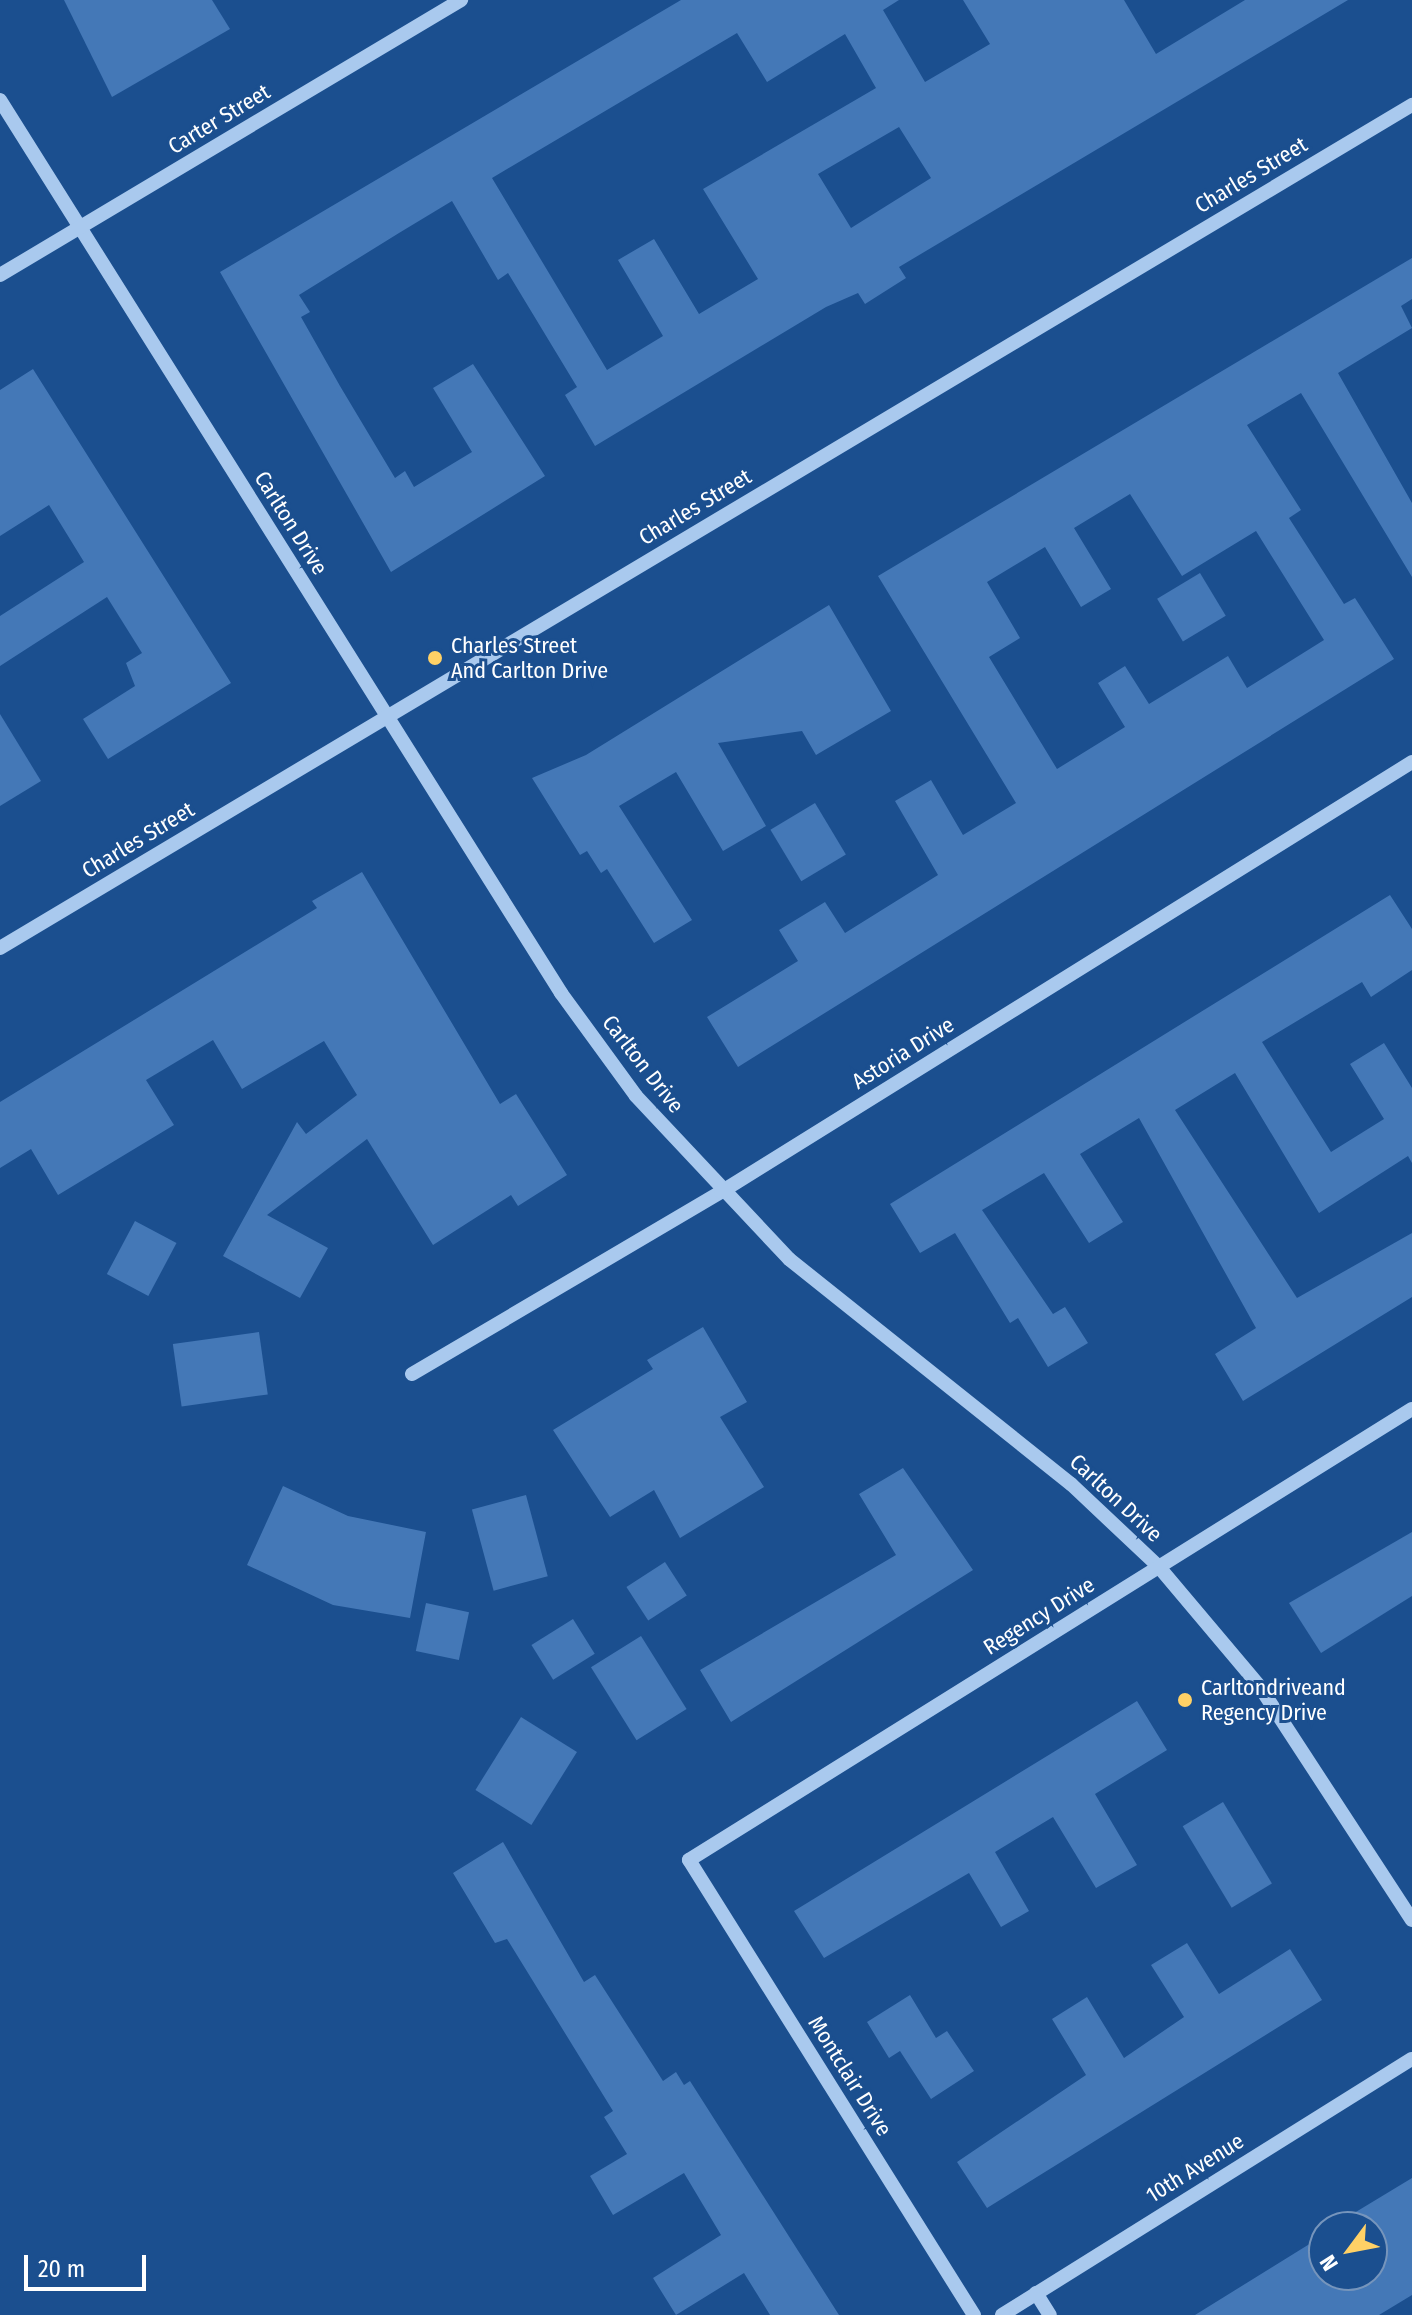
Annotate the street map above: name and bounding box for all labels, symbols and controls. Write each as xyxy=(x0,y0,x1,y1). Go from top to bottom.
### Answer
street label: Carter Street xyxy=(163,78,275,160)
street label: Charles Street xyxy=(1190,131,1312,219)
street label: Charles Street xyxy=(634,463,756,551)
street label: Carlton Drive xyxy=(249,466,333,580)
place label: Charles Street And Carlton Drive xyxy=(451,632,608,684)
marker: Charles Street And Carlton Drive xyxy=(426,649,444,667)
street label: Charles Street xyxy=(77,796,199,884)
street label: Carlton Drive xyxy=(597,1010,689,1118)
street label: Astoria Drive xyxy=(847,1011,959,1095)
street label: Carlton Drive xyxy=(1064,1448,1168,1548)
street label: Regency Drive xyxy=(979,1571,1099,1661)
place label: Carltondriveand Regency Drive xyxy=(1201,1674,1346,1726)
marker: Carltondriveand Regency Drive xyxy=(1176,1691,1194,1709)
street label: Montclair Drive xyxy=(803,2011,897,2141)
street label: 10th Avenue xyxy=(1141,2128,1249,2208)
north arrow xyxy=(1308,2211,1388,2291)
scale bar xyxy=(28,2239,150,2289)
text: N xyxy=(1314,2250,1344,2276)
text: 20 m xyxy=(38,2255,85,2283)

